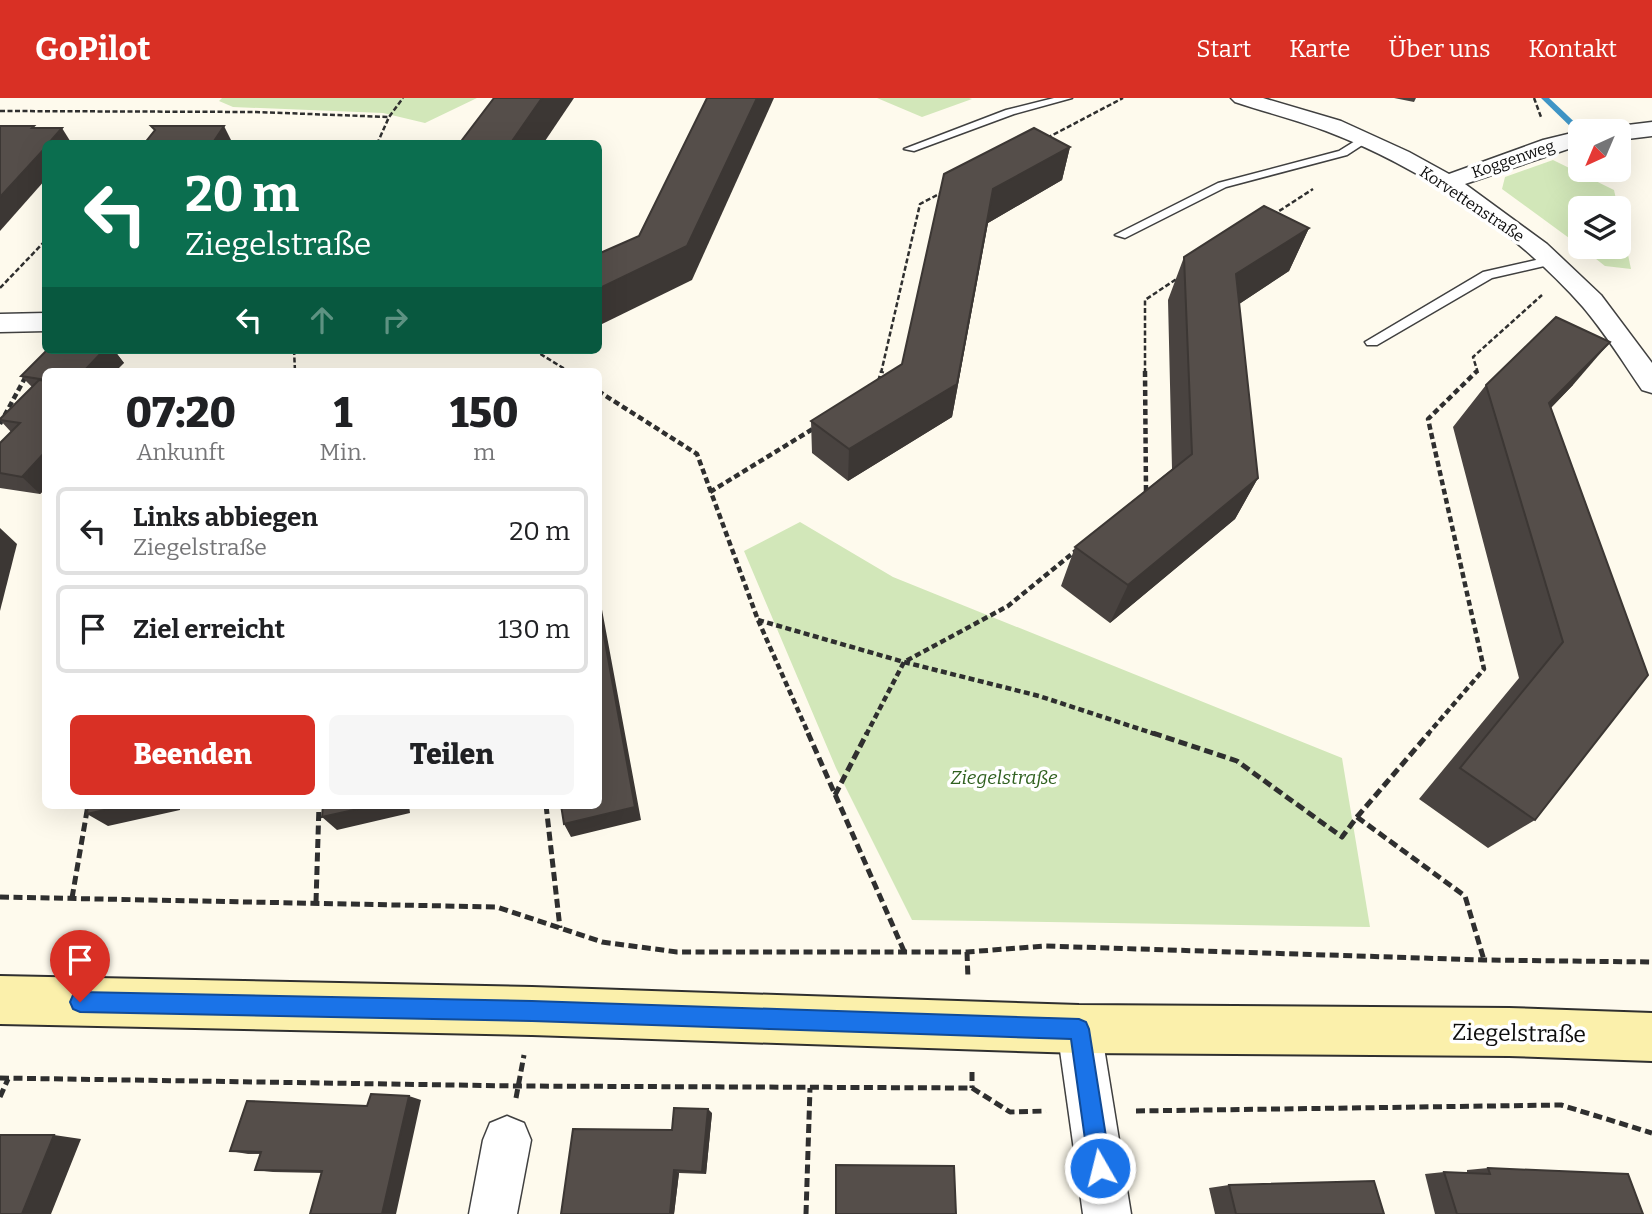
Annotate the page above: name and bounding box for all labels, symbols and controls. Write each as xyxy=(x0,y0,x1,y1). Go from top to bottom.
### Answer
text: GoPilot xyxy=(35,29,151,69)
text: Start xyxy=(1196,35,1251,63)
text: Karte xyxy=(1289,35,1351,63)
text: Über uns xyxy=(1389,35,1491,63)
text: Kontakt xyxy=(1529,35,1617,63)
north arrow xyxy=(1568,119,1631,182)
map controls xyxy=(1568,119,1631,259)
street label: Koggenweg xyxy=(1469,136,1557,182)
street label: Korvettenstraße xyxy=(1416,162,1528,246)
text: 20 m xyxy=(185,165,299,224)
icon: left xyxy=(70,168,161,259)
button: layers xyxy=(1568,196,1631,259)
text: Ziegelstraße xyxy=(185,225,371,263)
icon: left xyxy=(230,301,268,339)
icon: ahead xyxy=(303,301,341,339)
icon: right xyxy=(376,301,414,339)
text: 07:20 xyxy=(126,388,236,438)
text: 1 xyxy=(334,388,352,438)
text: 150 xyxy=(450,388,518,438)
text: Ankunft xyxy=(137,438,225,466)
text: Min. xyxy=(320,438,367,466)
text: m xyxy=(473,438,495,466)
text: Links abbiegen xyxy=(133,502,318,533)
icon: left xyxy=(74,512,112,550)
text: 20 m xyxy=(509,516,570,547)
text: Ziegelstraße xyxy=(133,533,267,561)
icon: arrive xyxy=(74,610,112,648)
text: Ziel erreicht xyxy=(133,614,285,645)
text: 130 m xyxy=(498,614,570,645)
button: Beenden xyxy=(70,715,315,795)
button: Teilen xyxy=(329,715,574,795)
park label: Ziegelstraße xyxy=(951,766,1058,789)
pin xyxy=(50,930,110,1002)
icon: arrive xyxy=(61,941,99,979)
street label: Ziegelstraße xyxy=(1452,1018,1586,1048)
position arrow xyxy=(1063,1131,1137,1205)

